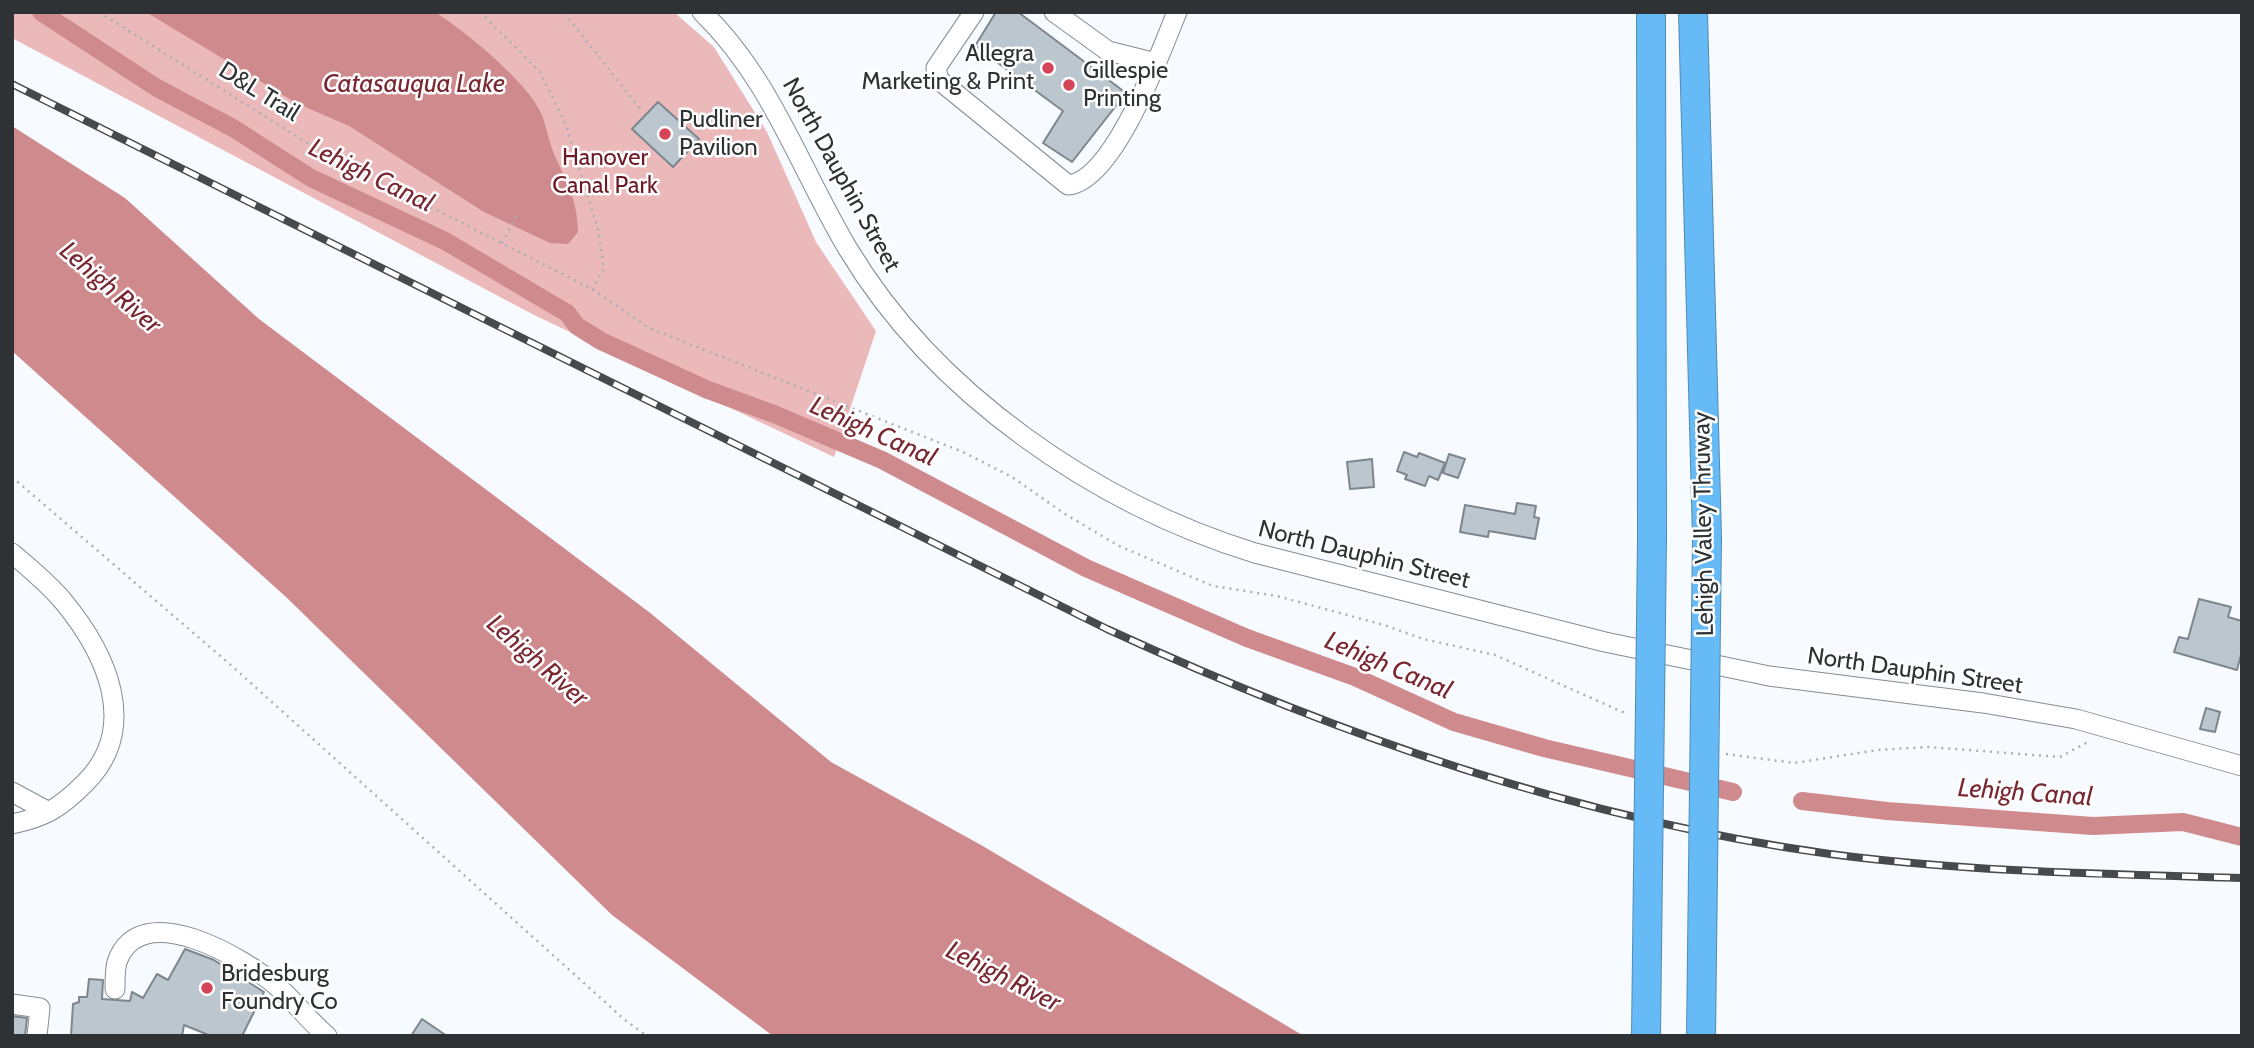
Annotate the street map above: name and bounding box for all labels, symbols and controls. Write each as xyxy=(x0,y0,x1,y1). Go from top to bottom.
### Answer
place label: Allegra Marketing & Print xyxy=(862,40,1034,96)
street label: D&L Trail xyxy=(213,56,305,128)
place label: Gillespie Printing xyxy=(1083,57,1168,113)
marker: Allegra Marketing & Print xyxy=(1040,60,1056,76)
water label: Catasauqua Lake xyxy=(323,68,505,100)
street label: North Dauphin Street xyxy=(776,73,906,277)
marker: Gillespie Printing xyxy=(1061,77,1077,93)
place label: Pudliner Pavilion xyxy=(679,106,763,162)
marker: Pudliner Pavilion xyxy=(657,126,673,142)
water label: Lehigh Canal xyxy=(304,132,438,220)
park label: Hanover Canal Park xyxy=(552,144,658,200)
water label: Lehigh River xyxy=(53,236,167,340)
water label: Lehigh Canal xyxy=(805,390,941,474)
street label: Lehigh Valley Thruway xyxy=(1688,411,1720,637)
street label: North Dauphin Street xyxy=(1255,515,1473,595)
water label: Lehigh River xyxy=(480,609,594,713)
water label: Lehigh Canal xyxy=(1320,625,1456,707)
street label: North Dauphin Street xyxy=(1805,642,2025,700)
water label: Lehigh Canal xyxy=(1957,773,2093,813)
water label: Lehigh River xyxy=(941,935,1065,1019)
place label: Bridesburg Foundry Co xyxy=(221,960,338,1016)
marker: Bridesburg Foundry Co xyxy=(199,980,215,996)

